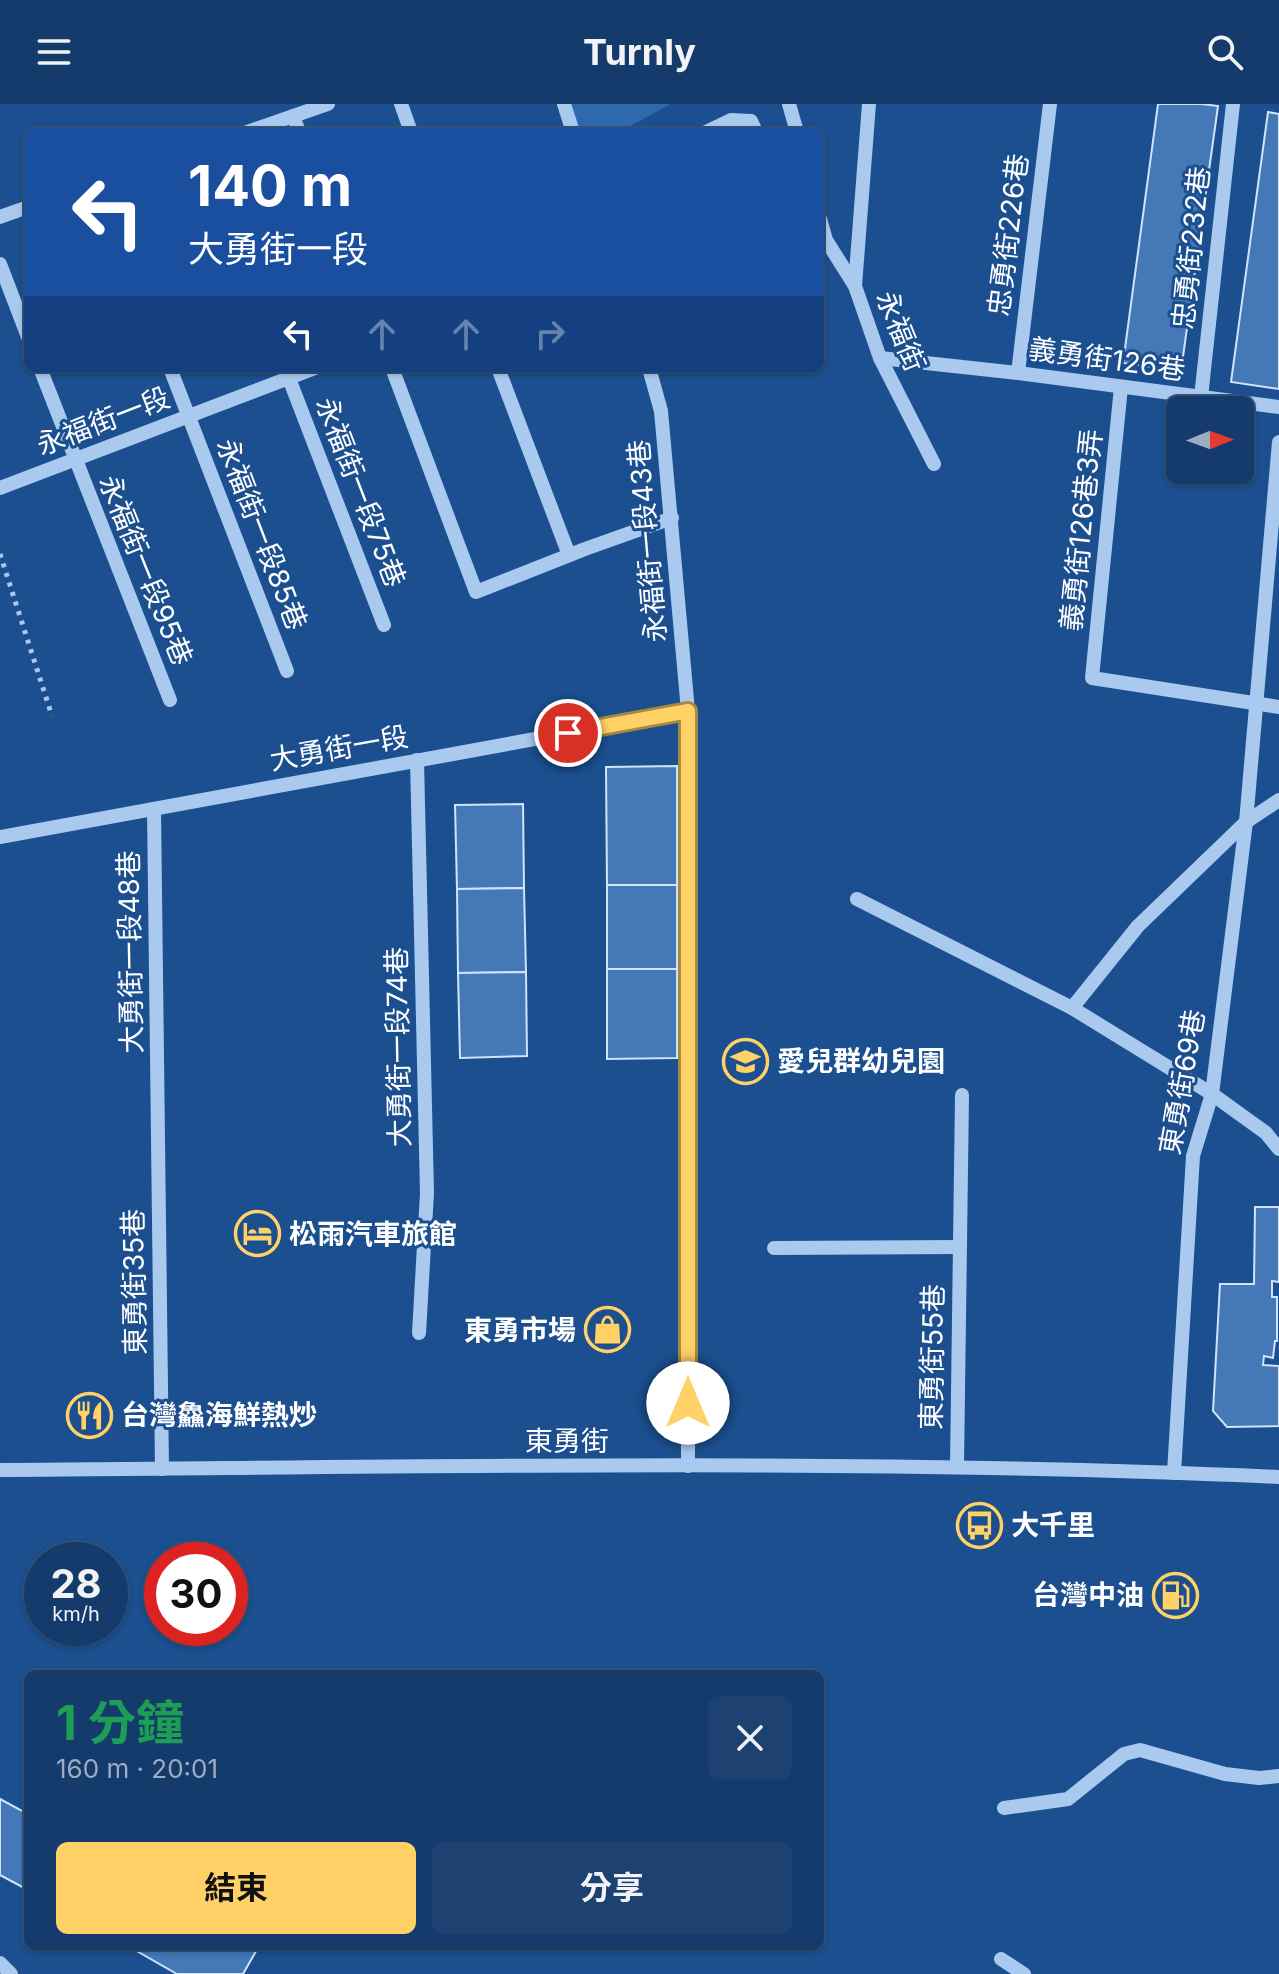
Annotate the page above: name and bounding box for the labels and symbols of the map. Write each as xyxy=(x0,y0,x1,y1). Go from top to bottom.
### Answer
street label: 忠勇街226巷 xyxy=(981,152,1035,318)
street label: 忠勇街232巷 xyxy=(1166,165,1216,331)
street label: 永福街 xyxy=(870,286,932,376)
street label: 義勇街126巷 xyxy=(1026,331,1188,387)
street label: 永福街一段 xyxy=(32,380,174,462)
street label: 永福街一段75巷 xyxy=(309,392,413,592)
north arrow xyxy=(1166,396,1254,484)
street label: 義勇街126巷3弄 xyxy=(1053,427,1109,633)
street label: 永福街一段85巷 xyxy=(210,433,314,635)
street label: 永福街一段43巷 xyxy=(621,438,673,644)
street label: 永福街一段95巷 xyxy=(92,470,200,670)
pin xyxy=(534,699,602,767)
street label: 大勇街一段 xyxy=(267,719,411,777)
street label: 大勇街一段48巷 xyxy=(111,850,149,1054)
street label: 大勇街一段74巷 xyxy=(379,947,417,1147)
street label: 東勇街69巷 xyxy=(1153,1007,1211,1157)
school or university icon: 愛兒群幼兒園 xyxy=(722,1037,770,1085)
place label: 愛兒群幼兒園 xyxy=(777,1044,945,1078)
street label: 東勇街35巷 xyxy=(116,1209,152,1355)
hotel icon: 松雨汽車旅館 xyxy=(234,1210,282,1258)
place label: 松雨汽車旅館 xyxy=(289,1217,457,1251)
street label: 東勇街55巷 xyxy=(914,1284,950,1430)
shop icon: 東勇市場 xyxy=(583,1306,631,1354)
place label: 東勇市場 xyxy=(464,1313,576,1347)
position arrow xyxy=(646,1361,730,1445)
restaurant icon: 台灣鱻海鮮熱炒 xyxy=(66,1391,114,1439)
place label: 台灣鱻海鮮熱炒 xyxy=(121,1398,317,1432)
street label: 東勇街 xyxy=(525,1424,609,1458)
bus stop icon: 大千里 xyxy=(956,1501,1004,1549)
place label: 大千里 xyxy=(1011,1508,1095,1542)
speed limit sign: 30 xyxy=(144,1542,248,1646)
fuel station icon: 台灣中油 xyxy=(1151,1571,1199,1619)
place label: 台灣中油 xyxy=(1032,1578,1144,1612)

